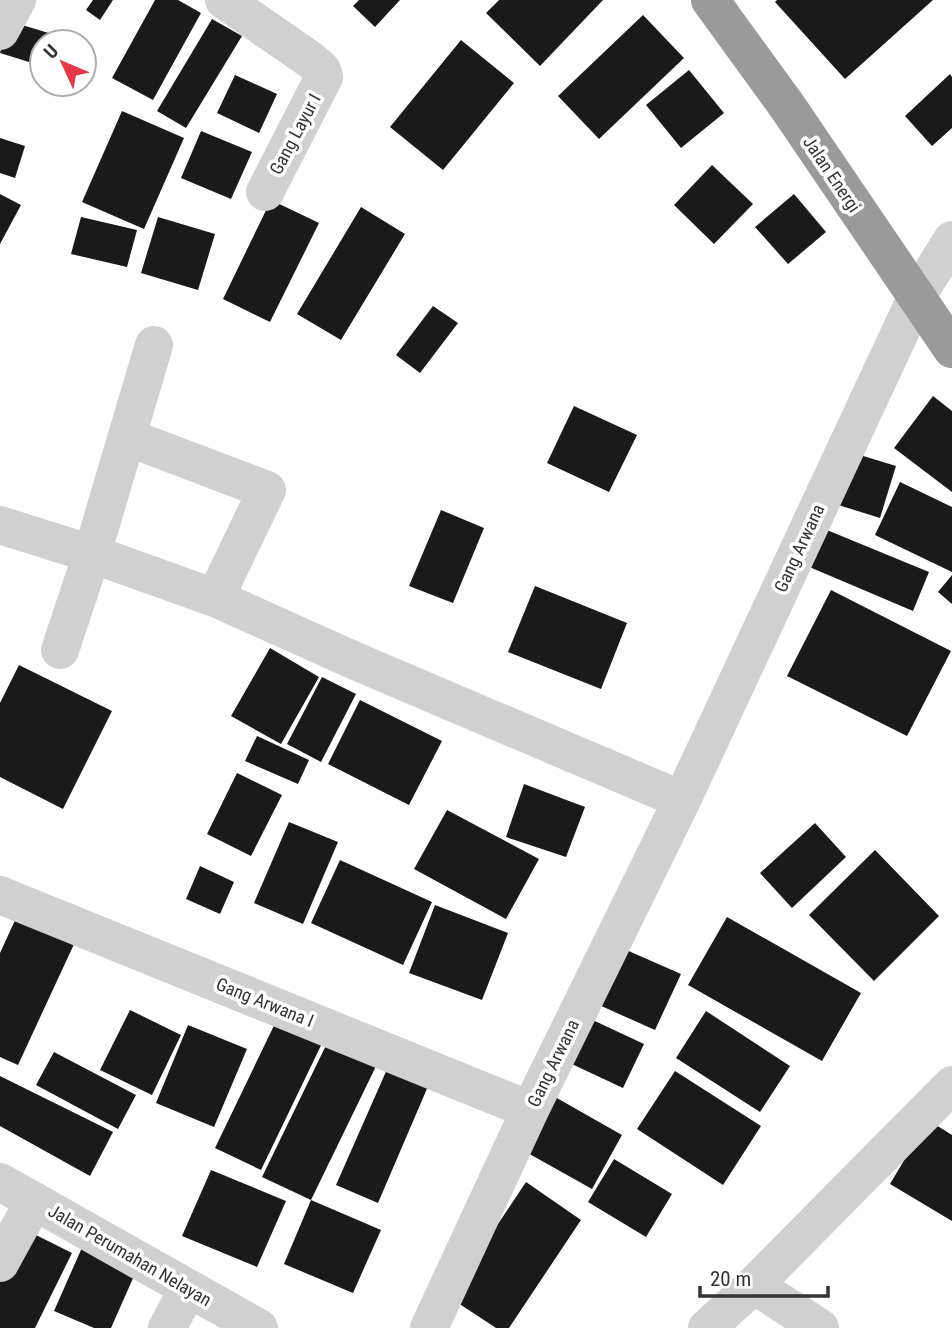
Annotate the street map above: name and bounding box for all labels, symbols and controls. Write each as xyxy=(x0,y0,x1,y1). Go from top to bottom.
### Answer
north arrow xyxy=(28,28,98,98)
text: U xyxy=(39,40,63,63)
street label: Gang Layur I xyxy=(265,90,325,178)
street label: Jalan Energi xyxy=(799,132,865,216)
street label: Gang Arwana xyxy=(769,501,829,595)
street label: Gang Arwana I xyxy=(213,973,317,1031)
street label: Gang Arwana xyxy=(523,1016,583,1110)
street label: Jalan Perumahan Nelayan xyxy=(45,1200,215,1310)
scale bar xyxy=(700,1254,828,1298)
text: 20 m xyxy=(710,1267,751,1291)

